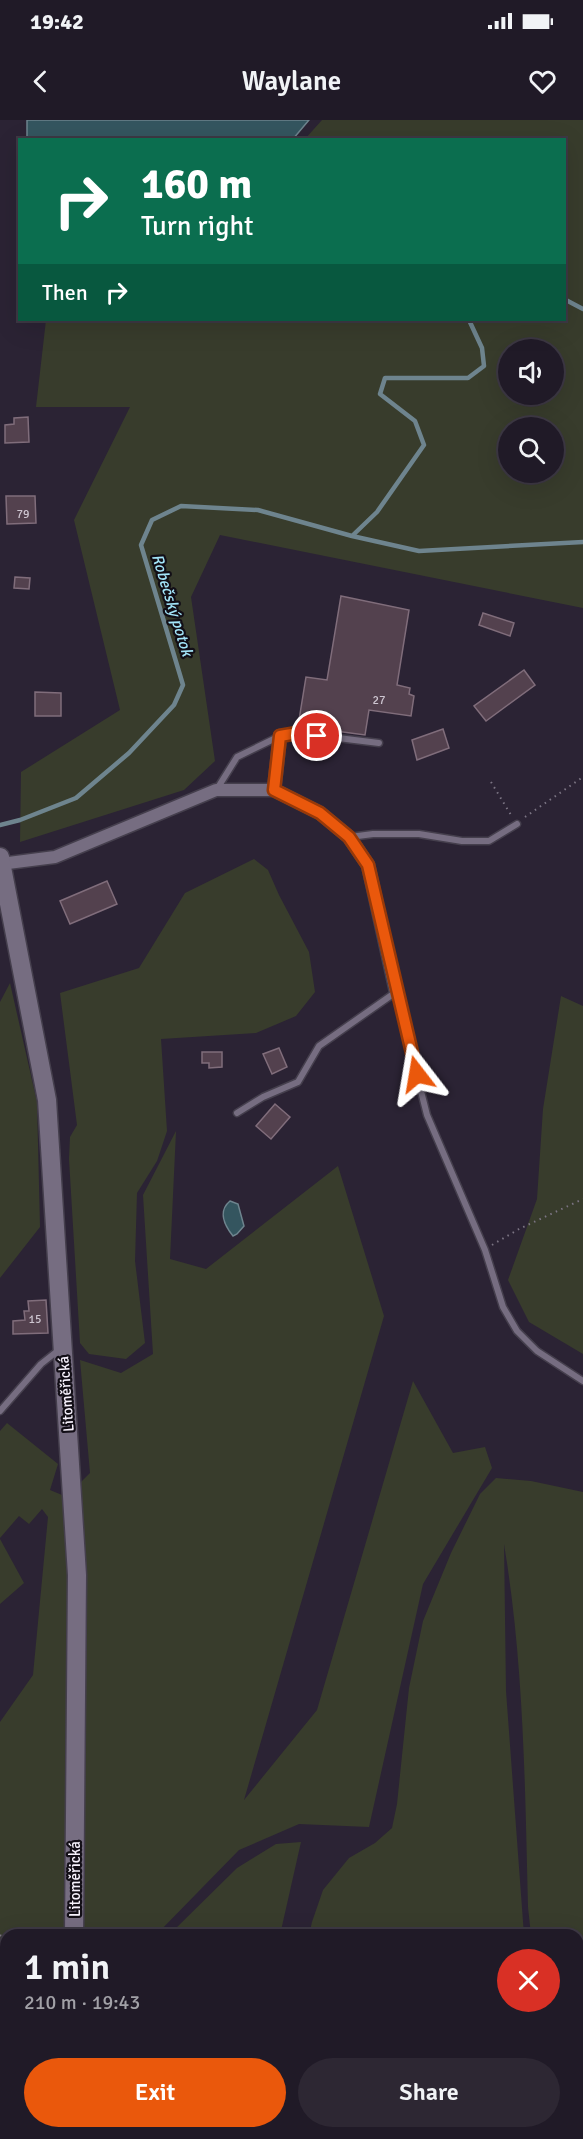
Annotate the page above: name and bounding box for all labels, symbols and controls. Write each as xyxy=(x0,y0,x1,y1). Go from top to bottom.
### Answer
text: 19:42 xyxy=(30,8,84,35)
icon: back xyxy=(24,65,57,98)
text: Waylane xyxy=(242,65,341,98)
icon: heart xyxy=(526,65,559,98)
text: 160 m xyxy=(141,159,252,210)
icon: right xyxy=(42,162,120,240)
text: Turn right xyxy=(141,210,254,243)
icon: right xyxy=(100,276,133,309)
text: Then xyxy=(42,279,88,306)
map controls xyxy=(498,339,564,483)
button: sound xyxy=(498,339,564,405)
button: search xyxy=(498,417,564,483)
house number: 79 xyxy=(17,507,29,522)
water label: Robečský potok xyxy=(147,551,198,661)
house number: 27 xyxy=(373,693,385,708)
pin xyxy=(291,710,342,761)
icon: arrive xyxy=(300,719,333,752)
position arrow xyxy=(385,1042,449,1106)
house number: 15 xyxy=(29,1312,41,1327)
street label: Litoměřická xyxy=(54,1355,78,1433)
street label: Litoměřická xyxy=(66,1841,84,1917)
text: 1 min xyxy=(24,1945,110,1990)
button: close xyxy=(497,1949,560,2012)
text: 210 m · 19:43 xyxy=(24,1990,140,2015)
button: Exit xyxy=(24,2058,286,2127)
button: Share xyxy=(298,2058,560,2127)

